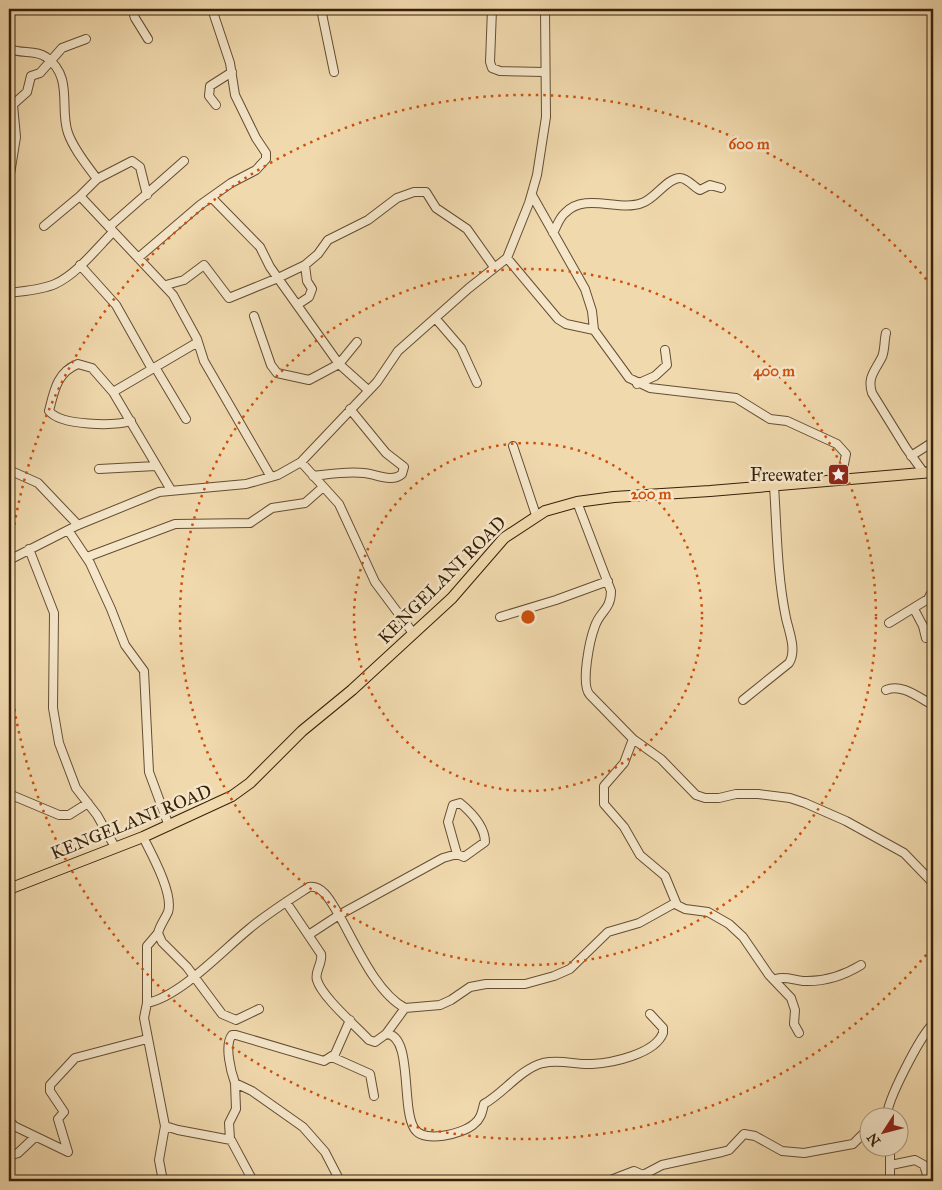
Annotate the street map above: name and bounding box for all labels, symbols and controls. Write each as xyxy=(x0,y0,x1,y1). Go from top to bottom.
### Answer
text: 600 m xyxy=(729,135,770,153)
text: 400 m xyxy=(753,362,795,381)
place icon: Freewater xyxy=(827,463,851,487)
place label: Freewater xyxy=(750,464,823,486)
text: 200 m xyxy=(631,485,672,503)
street label: KENGELANI ROAD xyxy=(374,512,510,648)
centre of rings xyxy=(519,608,537,626)
street label: KENGELANI ROAD xyxy=(47,780,215,864)
north arrow xyxy=(860,1108,910,1158)
text: N xyxy=(863,1129,884,1149)

